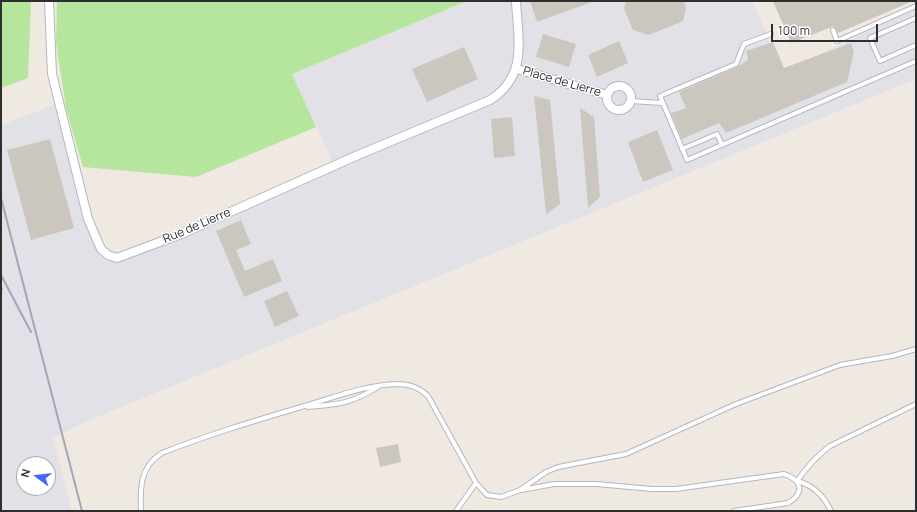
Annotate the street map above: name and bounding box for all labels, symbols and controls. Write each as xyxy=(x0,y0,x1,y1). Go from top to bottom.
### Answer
scale bar xyxy=(773,16,880,42)
text: 100 m xyxy=(778,22,810,39)
street label: Place de Lierre xyxy=(521,64,603,100)
street label: Rue de Lierre xyxy=(161,205,233,247)
north arrow xyxy=(16,456,56,496)
text: N xyxy=(17,467,33,479)

